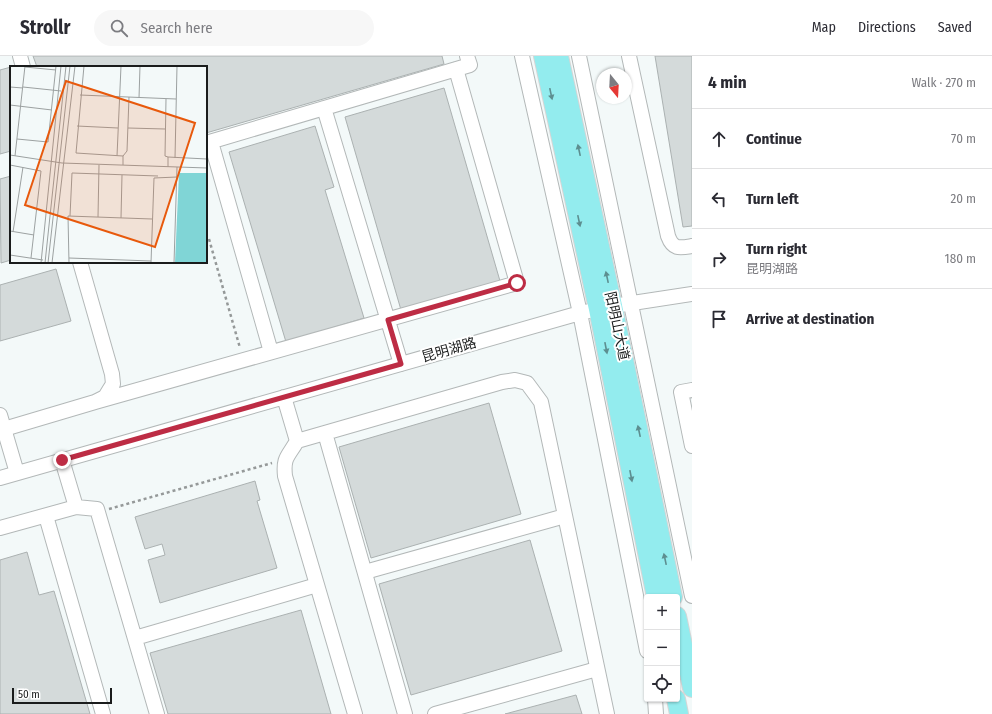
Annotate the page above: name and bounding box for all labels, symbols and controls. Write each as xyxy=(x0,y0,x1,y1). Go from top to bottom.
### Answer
search box xyxy=(94,10,374,46)
text: Strollr xyxy=(20,16,70,39)
icon: search xyxy=(108,17,130,39)
text: Search here xyxy=(140,19,213,37)
text: Map xyxy=(812,19,836,36)
text: Directions xyxy=(858,19,916,36)
text: Saved xyxy=(938,19,972,36)
inset map xyxy=(10,66,207,263)
north arrow xyxy=(596,68,632,104)
text: 4 min xyxy=(708,72,747,93)
text: Walk · 270 m xyxy=(911,75,976,90)
one-way arrow xyxy=(548,88,554,100)
icon: ahead xyxy=(708,128,730,150)
text: Continue xyxy=(746,130,802,148)
text: 70 m xyxy=(951,131,976,146)
one-way arrow xyxy=(576,144,582,156)
icon: left xyxy=(708,188,730,210)
text: Turn left xyxy=(746,190,799,208)
text: 20 m xyxy=(950,191,976,206)
one-way arrow xyxy=(576,215,582,227)
text: Turn right xyxy=(746,240,807,258)
icon: right xyxy=(708,248,730,270)
text: 180 m xyxy=(945,251,976,266)
text: 昆明湖路 xyxy=(746,261,798,276)
one-way arrow xyxy=(603,271,609,283)
route start xyxy=(508,274,526,292)
street label: 阳明山大道 xyxy=(601,290,633,362)
icon: arrive xyxy=(708,308,730,330)
text: Arrive at destination xyxy=(746,310,874,328)
street label: 昆明湖路 xyxy=(420,334,478,366)
one-way arrow xyxy=(603,342,609,354)
one-way arrow xyxy=(636,425,642,438)
route end xyxy=(53,451,71,469)
one-way arrow xyxy=(629,470,635,482)
one-way arrow xyxy=(662,553,668,565)
map controls xyxy=(644,594,680,702)
button: + xyxy=(644,594,680,630)
button: − xyxy=(644,630,680,666)
button: locate xyxy=(644,666,680,702)
scale bar xyxy=(12,686,112,705)
text: 50 m xyxy=(18,688,40,701)

